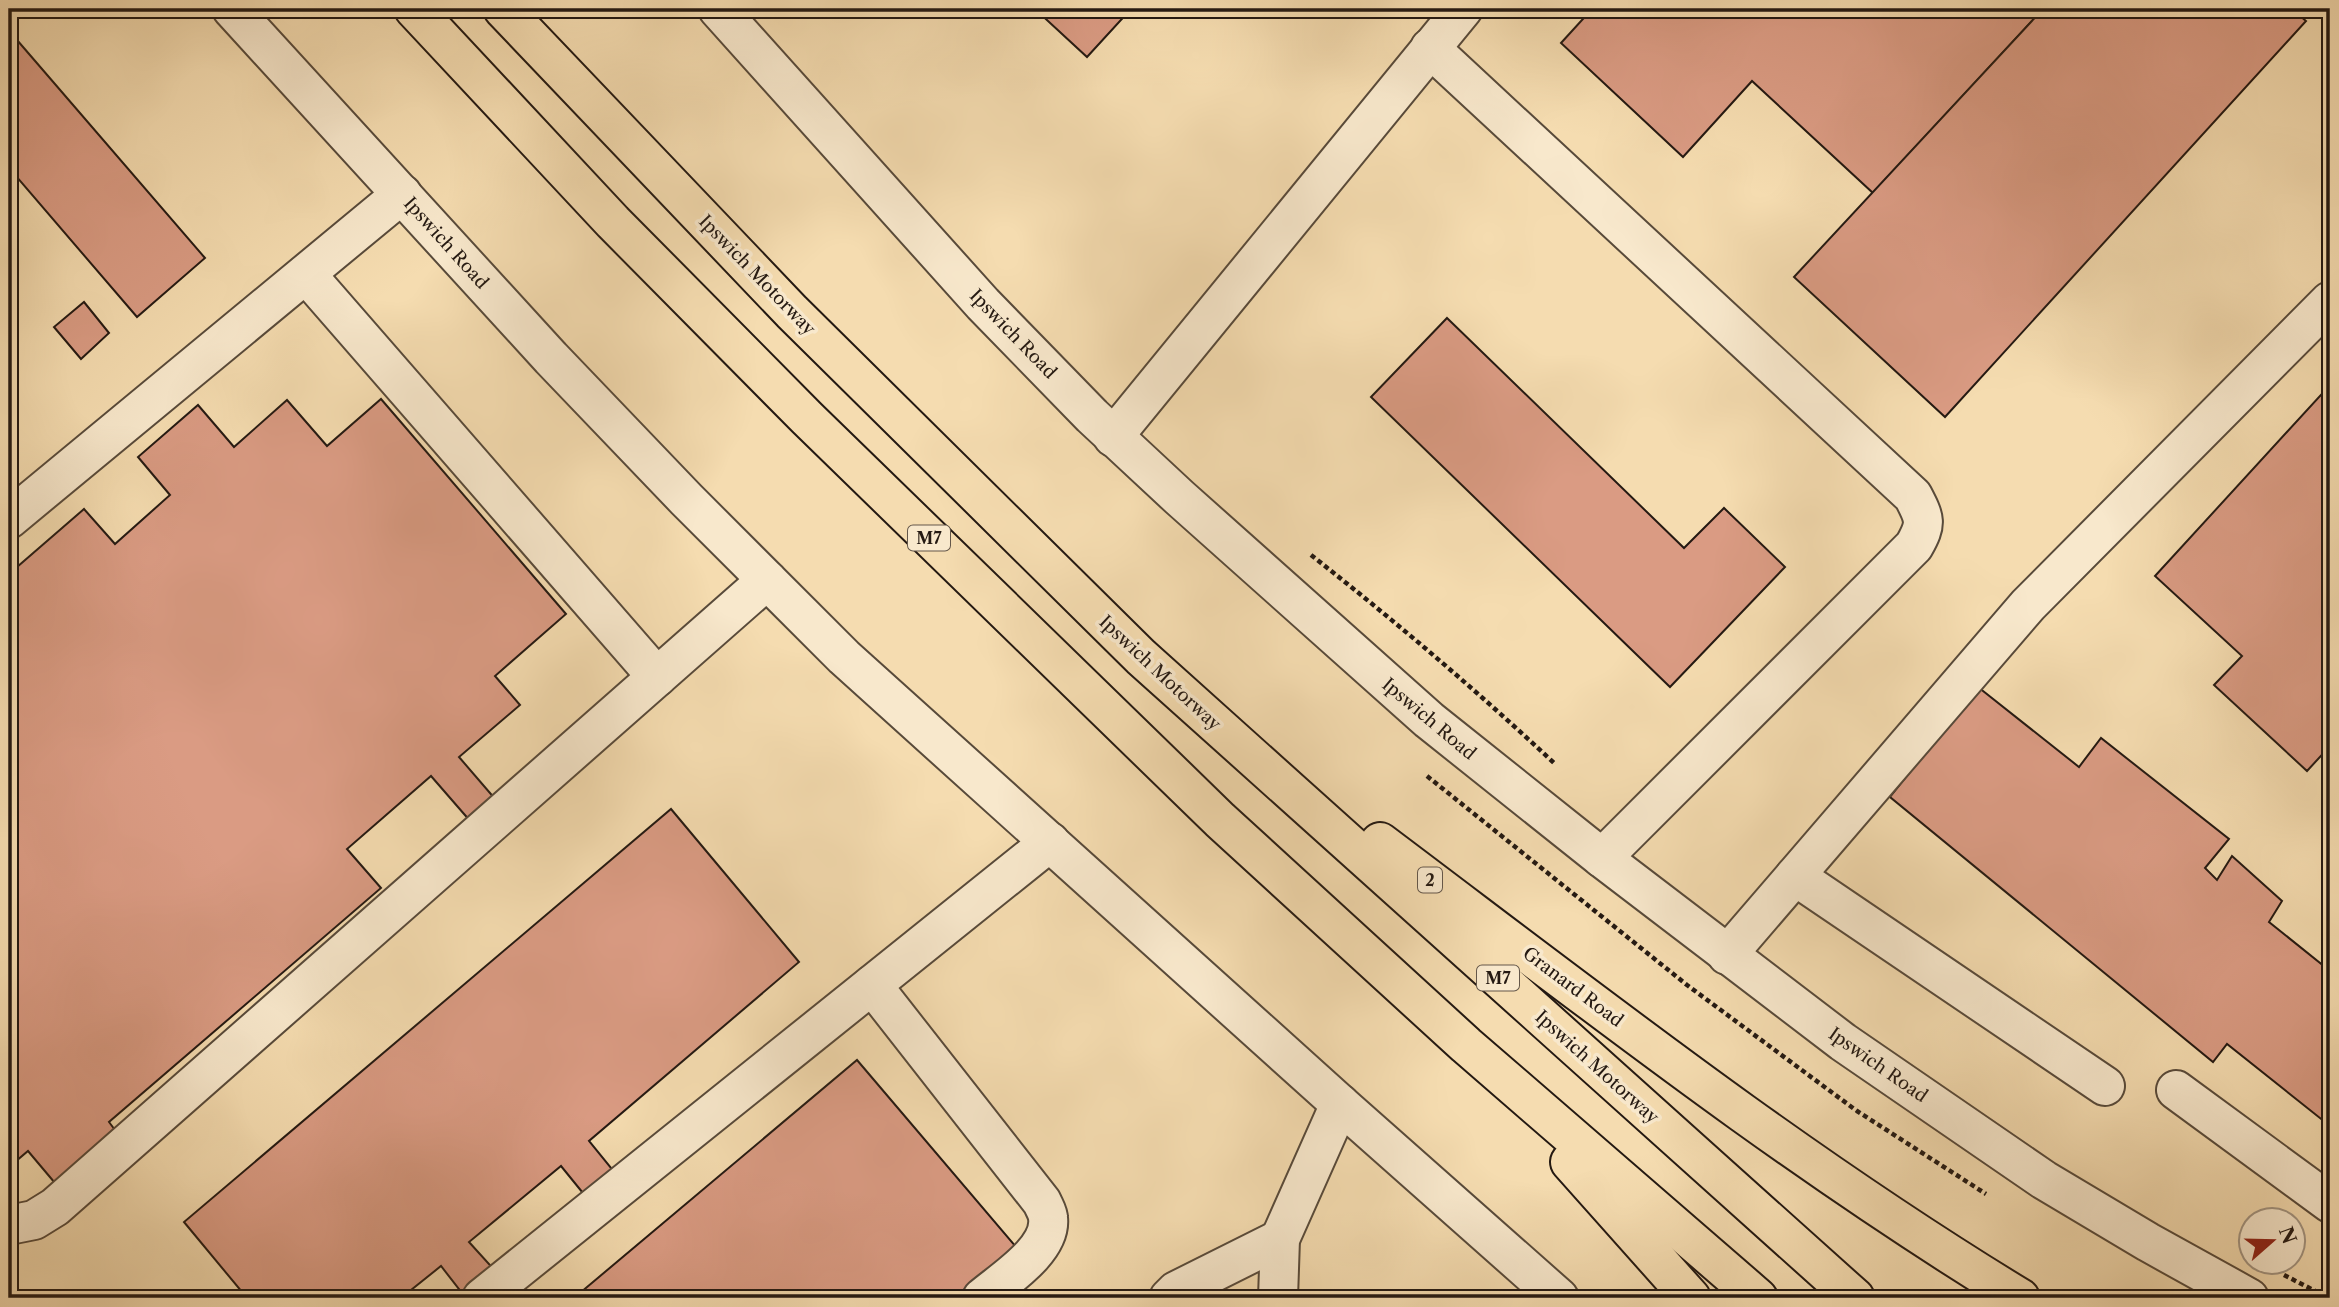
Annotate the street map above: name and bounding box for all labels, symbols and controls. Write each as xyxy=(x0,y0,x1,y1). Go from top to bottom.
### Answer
street label: Ipswich Road xyxy=(399,193,493,293)
street label: Ipswich Motorway xyxy=(694,210,821,340)
street label: Ipswich Road xyxy=(965,285,1061,383)
road number: M7 xyxy=(908,526,950,551)
street label: Ipswich Motorway xyxy=(1095,611,1226,736)
street label: Ipswich Road xyxy=(1378,673,1480,765)
road number: 2 xyxy=(1418,867,1442,892)
street label: Granard Road xyxy=(1519,942,1628,1032)
road number: M7 xyxy=(1477,966,1519,990)
street label: Ipswich Motorway xyxy=(1531,1006,1664,1129)
street label: Ipswich Road xyxy=(1824,1023,1932,1107)
north arrow xyxy=(2238,1206,2308,1276)
text: N xyxy=(2274,1224,2301,1247)

